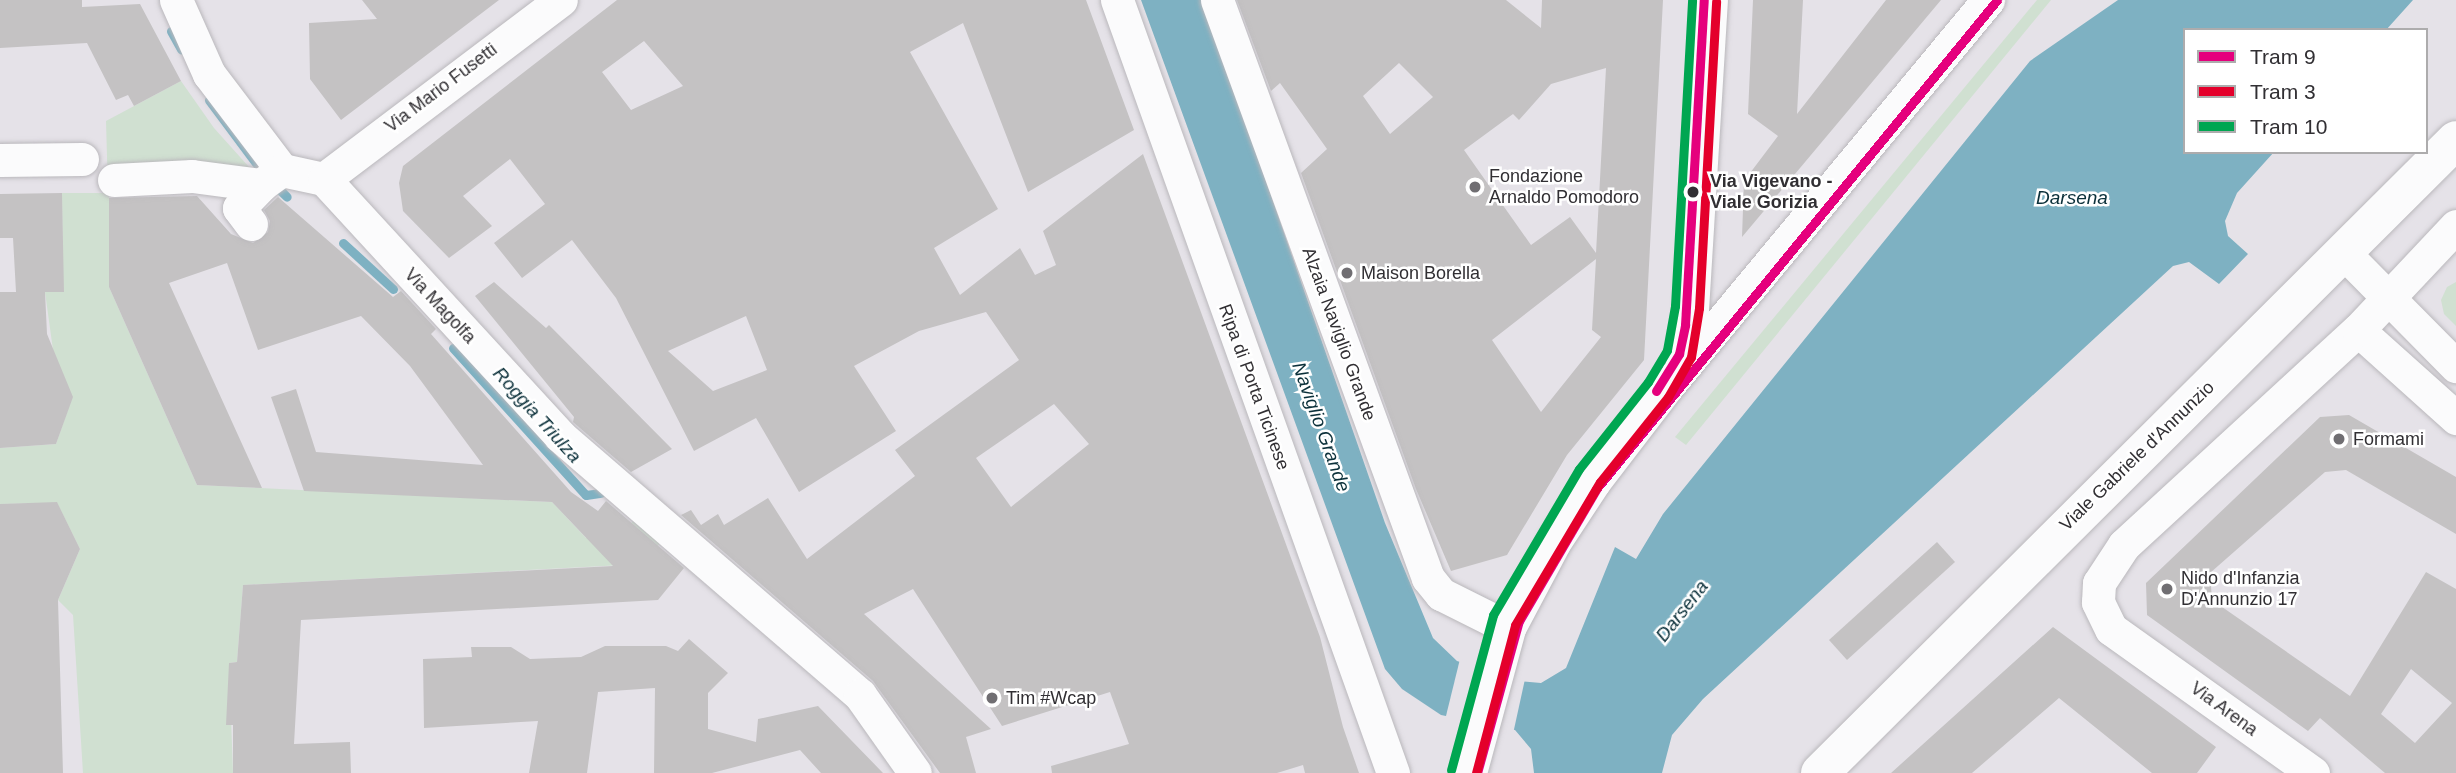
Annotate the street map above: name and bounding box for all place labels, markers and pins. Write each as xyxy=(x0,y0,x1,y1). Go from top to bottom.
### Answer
place label: Fondazione Arnaldo Pomodoro xyxy=(1489,166,1639,208)
place label: Via Vigevano - Viale Gorizia xyxy=(1710,171,1832,214)
marker: Fondazione Arnaldo Pomodoro xyxy=(1467,179,1483,195)
marker: Via Vigevano - Viale Gorizia xyxy=(1682,181,1704,203)
place label: Maison Borella xyxy=(1361,262,1480,284)
marker: Maison Borella xyxy=(1339,265,1355,281)
place label: Formami xyxy=(2353,428,2424,450)
marker: Formami xyxy=(2331,431,2347,447)
place label: Nido d'Infanzia D'Annunzio 17 xyxy=(2181,568,2300,610)
marker: Nido d'Infanzia D'Annunzio 17 xyxy=(2159,581,2175,597)
place label: Tim #Wcap xyxy=(1006,687,1096,709)
marker: Tim #Wcap xyxy=(984,690,1000,706)

